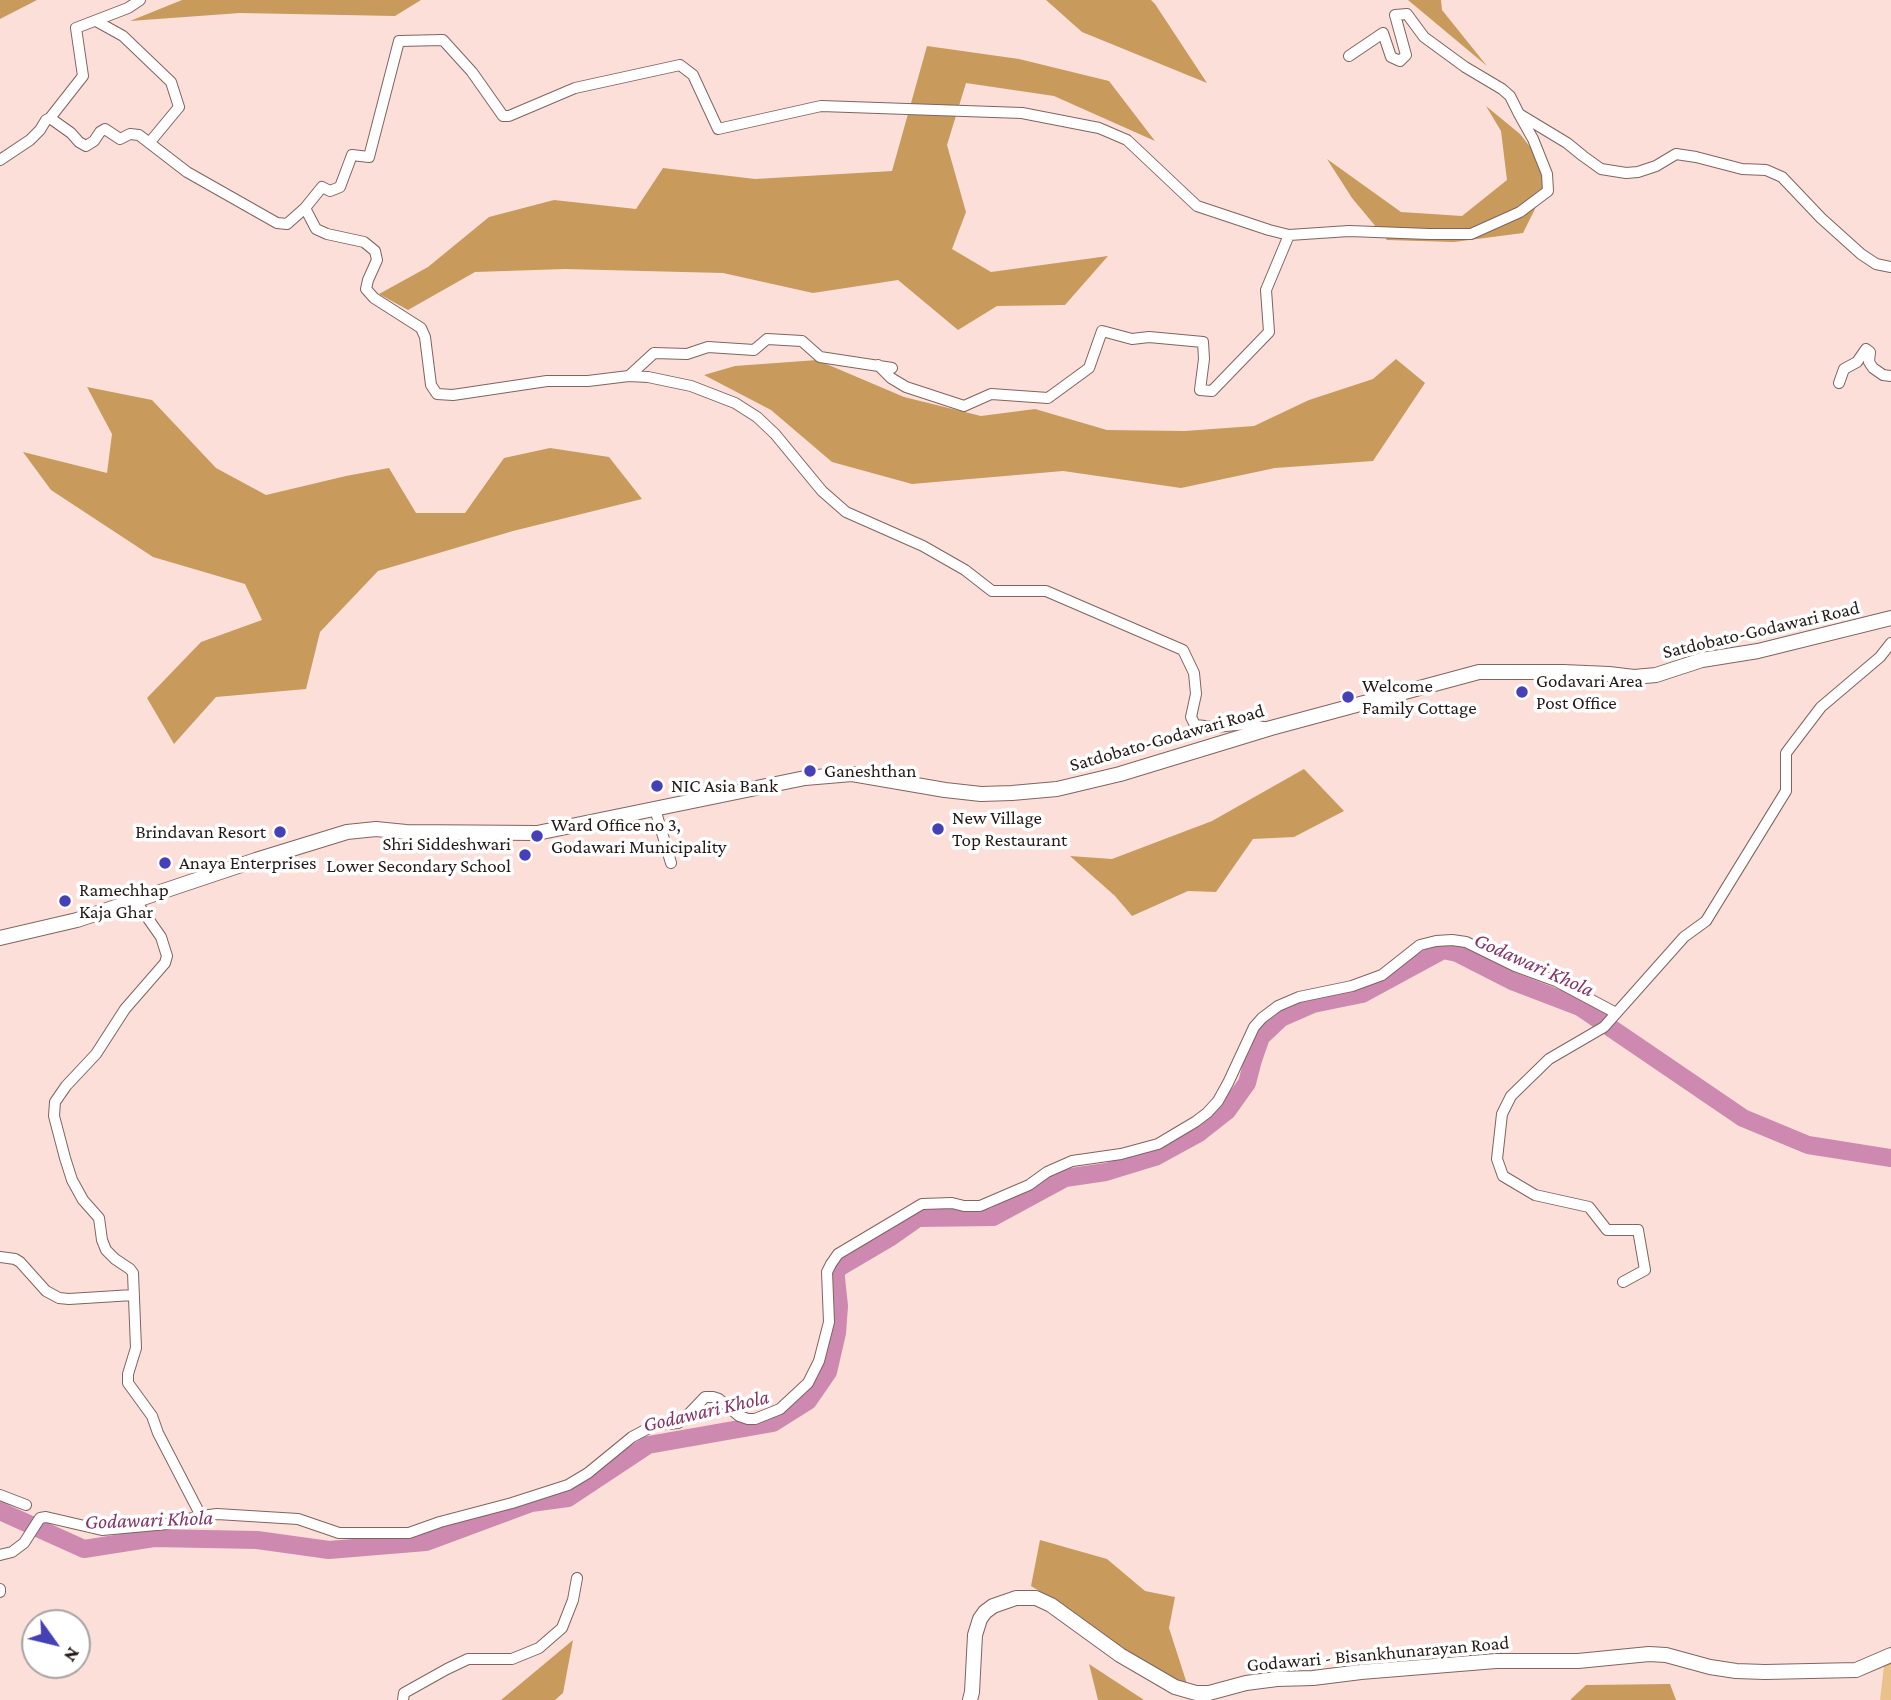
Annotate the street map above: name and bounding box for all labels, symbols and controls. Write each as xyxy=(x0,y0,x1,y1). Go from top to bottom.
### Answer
street label: Satdobato-Godawari Road xyxy=(1660,596,1862,664)
place label: Godavari Area Post Office xyxy=(1536,670,1643,714)
place label: Welcome Family Cottage xyxy=(1362,675,1477,719)
marker: Godavari Area Post Office xyxy=(1514,684,1530,700)
marker: Welcome Family Cottage xyxy=(1340,689,1356,705)
street label: Satdobato-Godawari Road xyxy=(1067,699,1267,777)
place label: Ganeshthan xyxy=(824,760,917,782)
marker: Ganeshthan xyxy=(802,763,818,779)
place label: NIC Asia Bank xyxy=(671,775,778,797)
marker: NIC Asia Bank xyxy=(649,778,665,794)
place label: New Village Top Restaurant xyxy=(952,807,1067,851)
place label: Ward Office no 3, Godawari Municipality xyxy=(551,814,727,858)
place label: Brindavan Resort xyxy=(135,821,266,843)
marker: New Village Top Restaurant xyxy=(930,821,946,837)
marker: Brindavan Resort xyxy=(272,824,288,840)
marker: Ward Office no 3, Godawari Municipality xyxy=(529,828,545,844)
place label: Shri Siddeshwari Lower Secondary School xyxy=(326,833,511,877)
marker: Shri Siddeshwari Lower Secondary School xyxy=(517,847,533,863)
place label: Anaya Enterprises xyxy=(179,852,316,874)
marker: Anaya Enterprises xyxy=(157,855,173,871)
place label: Ramechhap Kaja Ghar xyxy=(79,879,169,923)
marker: Ramechhap Kaja Ghar xyxy=(57,893,73,909)
water label: Godawari Khola xyxy=(1470,927,1598,1003)
water label: Godawari Khola xyxy=(641,1384,771,1438)
water label: Godawari Khola xyxy=(84,1505,214,1535)
north arrow xyxy=(21,1609,91,1679)
street label: Godawari - Bisankhunarayan Road xyxy=(1246,1631,1510,1677)
text: N xyxy=(60,1644,84,1666)

